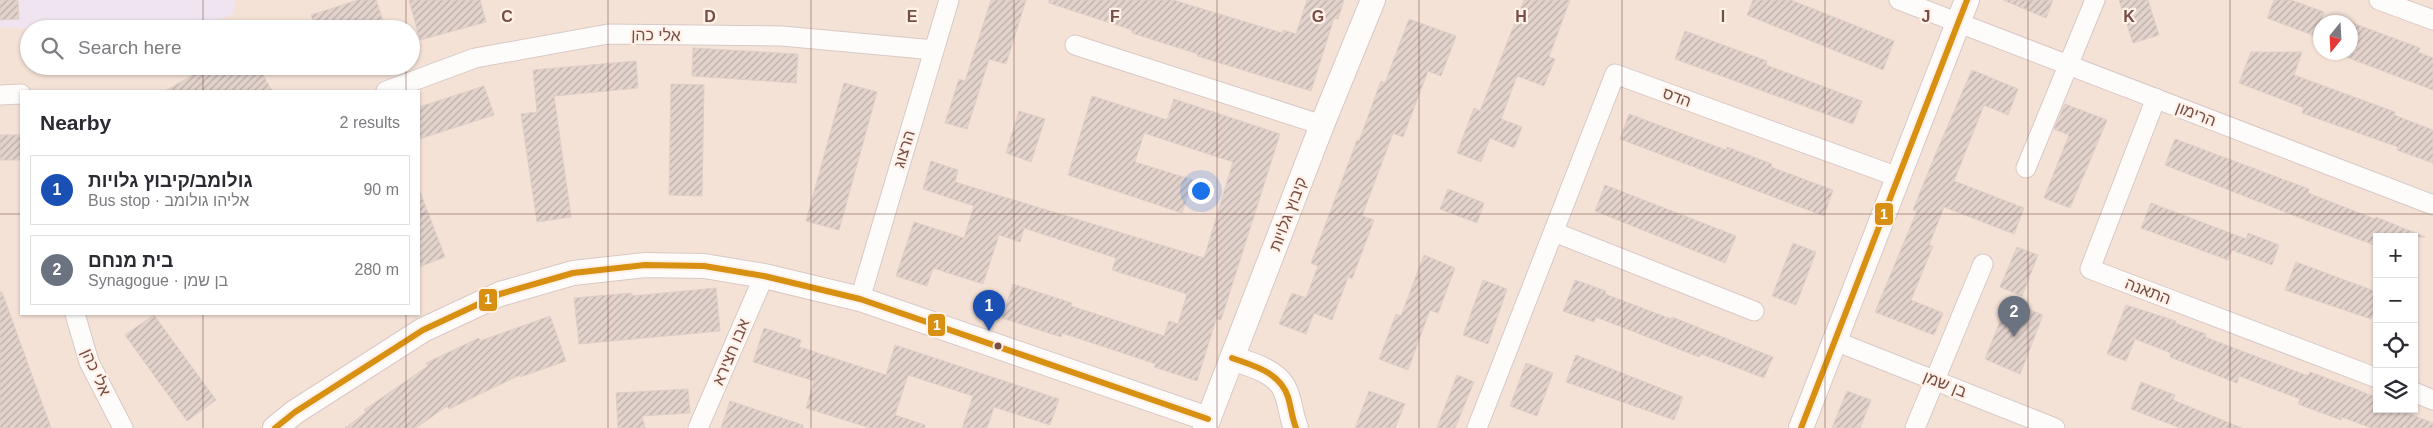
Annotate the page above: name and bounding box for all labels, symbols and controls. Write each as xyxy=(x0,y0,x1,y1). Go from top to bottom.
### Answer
text: C xyxy=(501,8,513,25)
text: D xyxy=(704,8,716,25)
text: E xyxy=(907,8,918,25)
text: F xyxy=(1110,8,1120,25)
text: G xyxy=(1312,8,1324,25)
text: H xyxy=(1515,8,1527,25)
text: I xyxy=(1721,8,1725,25)
text: J xyxy=(1922,8,1930,25)
text: K xyxy=(2123,8,2135,25)
north arrow xyxy=(2313,15,2358,60)
search box xyxy=(20,20,420,75)
street label: אלי כהן xyxy=(631,26,681,44)
icon: search xyxy=(38,34,66,62)
text: Search here xyxy=(78,37,182,58)
street label: הדס xyxy=(1660,84,1694,110)
street label: הרימון xyxy=(2173,99,2219,129)
text: Nearby xyxy=(40,111,111,134)
text: 2 results xyxy=(340,114,400,131)
street label: הרצוג xyxy=(890,128,918,170)
text: גולומב/קיבוץ גלויות xyxy=(88,170,253,191)
street label: קיבוץ גלויות xyxy=(1266,175,1310,253)
your location xyxy=(1188,178,1214,204)
text: 1 xyxy=(53,181,61,198)
text: 90 m xyxy=(363,181,399,198)
text: Bus stop · אליהו גולומב xyxy=(88,192,249,209)
line badge: 1 xyxy=(1874,202,1894,226)
text: 1 xyxy=(1880,206,1888,222)
map controls xyxy=(2373,233,2418,413)
button: + xyxy=(2373,233,2418,278)
text: בית מנחם xyxy=(88,250,173,271)
text: 2 xyxy=(53,261,61,278)
text: 280 m xyxy=(355,261,399,278)
text: Synagogue · בן שמן xyxy=(88,272,228,289)
street label: התאנה xyxy=(2123,275,2173,307)
button: − xyxy=(2373,278,2418,323)
line badge: 1 xyxy=(478,288,498,312)
pin: 1 xyxy=(973,290,1005,331)
text: 1 xyxy=(484,291,492,307)
pin: 2 xyxy=(1998,296,2030,337)
line badge: 1 xyxy=(927,313,946,337)
street label: אבו חצירא xyxy=(709,316,753,388)
text: 1 xyxy=(933,317,941,333)
button: locate xyxy=(2373,323,2418,368)
unlabelled marker xyxy=(993,341,1003,351)
street label: אלי כהן xyxy=(78,346,114,398)
street label: בן שמן xyxy=(1921,368,1969,400)
button: layers xyxy=(2373,368,2418,413)

